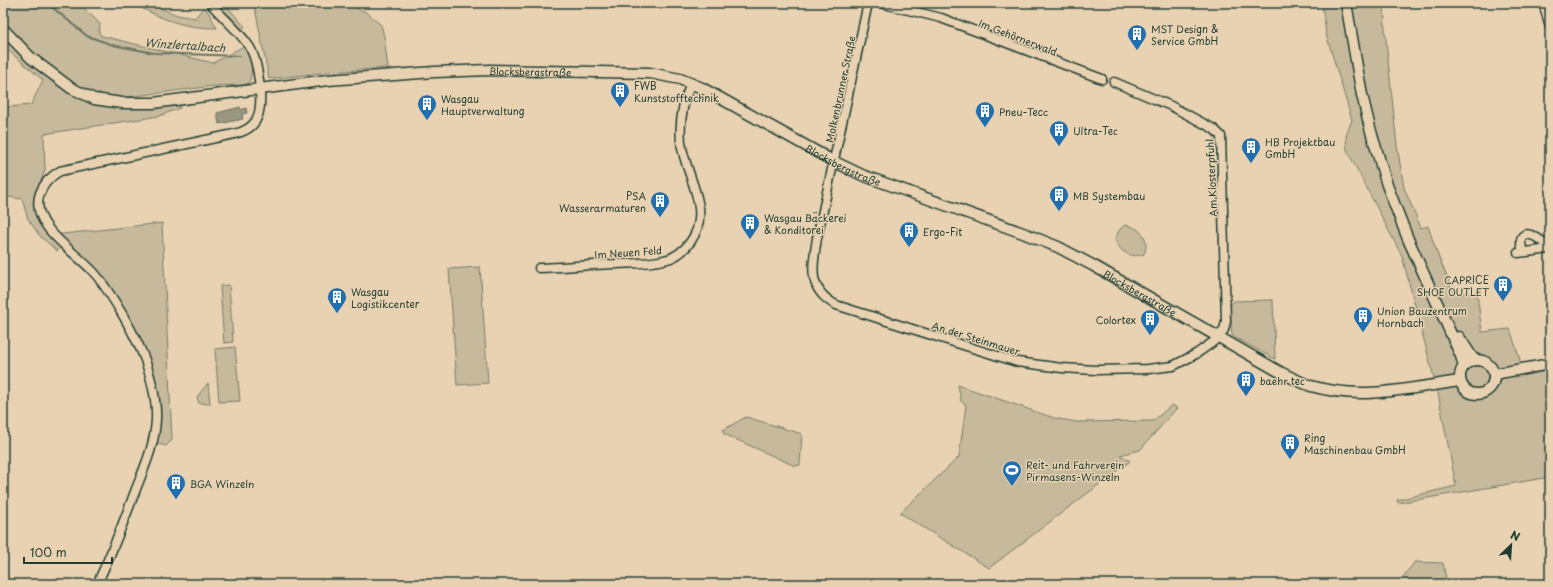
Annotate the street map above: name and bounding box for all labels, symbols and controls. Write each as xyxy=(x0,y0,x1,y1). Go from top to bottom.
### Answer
street label: Im Gehörnerwald xyxy=(976,15,1060,59)
place label: MST Design & Service GmbH xyxy=(1151,21,1219,48)
building icon: MST Design & Service GmbH xyxy=(1126,23,1148,51)
water label: Winzlertalbach xyxy=(144,34,226,56)
street label: Molkenbrunner Straße xyxy=(821,34,859,144)
street label: Blocksbergstraße xyxy=(489,62,572,79)
place label: FWB Kunststofftechnik xyxy=(634,78,719,105)
building icon: FWB Kunststofftechnik xyxy=(609,80,631,108)
place label: Wasgau Hauptverwaltung xyxy=(441,91,525,118)
building icon: Wasgau Hauptverwaltung xyxy=(416,93,438,121)
building icon: Pneu-Tecc xyxy=(974,100,996,128)
place label: Pneu-Tecc xyxy=(999,104,1048,119)
building icon: Ultra-Tec xyxy=(1048,119,1070,147)
place label: Ultra-Tec xyxy=(1073,123,1118,138)
place label: HB Projektbau GmbH xyxy=(1265,134,1335,161)
building icon: HB Projektbau GmbH xyxy=(1240,136,1262,164)
street label: Am Klosterpfuhl xyxy=(1201,138,1221,217)
street label: Blocksbergstraße xyxy=(803,139,883,189)
building icon: MB Systembau xyxy=(1048,184,1070,212)
place label: PSA Wasserarmaturen xyxy=(559,188,646,215)
place label: MB Systembau xyxy=(1073,188,1145,203)
building icon: PSA Wasserarmaturen xyxy=(649,190,671,218)
place label: Wasgau Bäckerei & Konditorei xyxy=(764,210,847,237)
building icon: Wasgau Bäckerei & Konditorei xyxy=(739,212,761,240)
building icon: Ergo-Fit xyxy=(898,220,920,248)
place label: Ergo-Fit xyxy=(923,224,962,239)
street label: Im Neuen Feld xyxy=(594,242,662,262)
street label: Blocksbergstraße xyxy=(1100,265,1180,319)
place label: CAPRICE SHOE OUTLET xyxy=(1417,272,1489,299)
building icon: CAPRICE SHOE OUTLET xyxy=(1492,274,1514,302)
place label: Wasgau Logistikcenter xyxy=(351,284,420,311)
building icon: Wasgau Logistikcenter xyxy=(326,286,348,314)
place label: Union Bauzentrum Hornbach xyxy=(1377,303,1467,330)
building icon: Union Bauzentrum Hornbach xyxy=(1352,305,1374,333)
building icon: Colortex xyxy=(1139,308,1161,336)
place label: Colortex xyxy=(1096,312,1136,327)
street label: An der Steinmauer xyxy=(930,317,1022,359)
building icon: baehr tec xyxy=(1235,369,1257,397)
place label: baehr tec xyxy=(1260,373,1305,388)
place label: Ring Maschinenbau GmbH xyxy=(1304,430,1406,457)
building icon: Ring Maschinenbau GmbH xyxy=(1279,432,1301,460)
place label: Reit- und Fahrverein Pirmasens-Winzeln xyxy=(1026,457,1124,484)
sports icon: Reit- und Fahrverein Pirmasens-Winzeln xyxy=(1001,459,1023,487)
building icon: BGA Winzeln xyxy=(165,472,187,500)
place label: BGA Winzeln xyxy=(190,476,254,491)
north arrow xyxy=(1491,525,1531,565)
text: N xyxy=(1508,526,1523,545)
scale bar xyxy=(24,539,112,565)
text: 100 m xyxy=(30,543,67,561)

